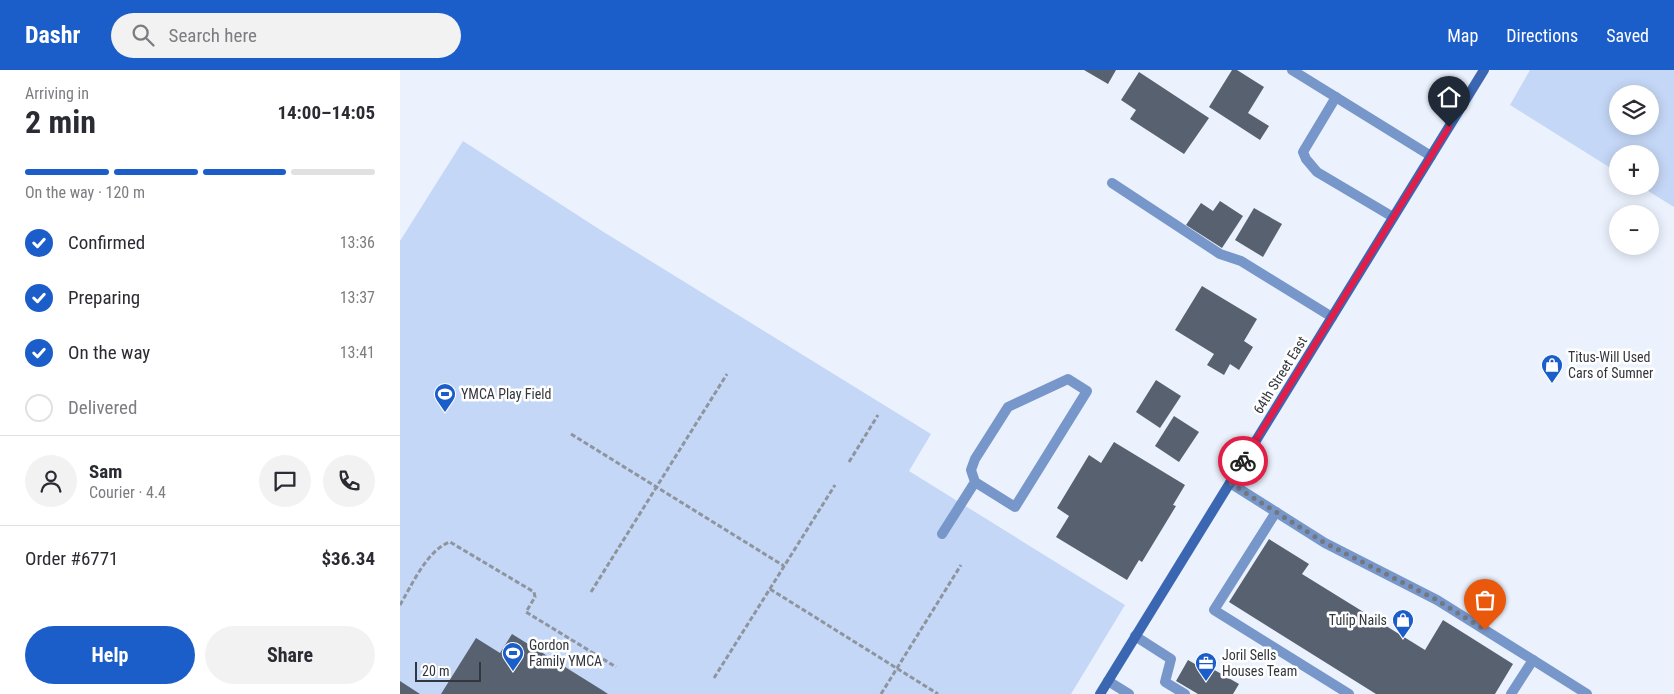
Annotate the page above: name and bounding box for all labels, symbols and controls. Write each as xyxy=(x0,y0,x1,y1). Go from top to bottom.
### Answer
search box xyxy=(111,13,461,58)
text: Dashr xyxy=(25,21,81,49)
icon: search xyxy=(129,21,157,49)
text: Search here xyxy=(169,24,257,47)
text: Map xyxy=(1447,25,1478,46)
text: Directions xyxy=(1506,25,1578,46)
text: Saved xyxy=(1606,25,1649,46)
pin xyxy=(1428,76,1470,127)
icon: home xyxy=(1435,83,1463,111)
text: Arriving in xyxy=(25,84,89,103)
map controls xyxy=(1609,85,1659,255)
button: layers xyxy=(1609,85,1659,135)
text: 14:00–14:05 xyxy=(277,101,375,124)
text: 2 min xyxy=(25,103,96,141)
button: + xyxy=(1609,145,1659,195)
text: On the way · 120 m xyxy=(25,183,145,202)
button: − xyxy=(1609,205,1659,255)
icon: check xyxy=(25,229,53,257)
text: Confirmed xyxy=(68,231,145,254)
text: 13:36 xyxy=(340,233,375,252)
icon: check xyxy=(25,284,53,312)
text: Preparing xyxy=(68,286,140,309)
text: 13:37 xyxy=(340,288,375,307)
street label: 64th Street East xyxy=(1250,333,1310,417)
icon: check xyxy=(25,339,53,367)
text: On the way xyxy=(68,341,150,364)
text: 13:41 xyxy=(340,343,375,362)
place label: Titus-Will Used Cars of Sumner xyxy=(1568,349,1653,381)
shop icon: Titus-Will Used Cars of Sumner xyxy=(1540,353,1564,384)
sports icon: YMCA Play Field xyxy=(433,382,457,413)
place label: YMCA Play Field xyxy=(461,386,551,402)
text: Delivered xyxy=(68,396,137,419)
courier xyxy=(1218,436,1268,486)
icon: bike xyxy=(1229,447,1257,475)
button: person xyxy=(25,455,77,507)
button: chat xyxy=(259,455,311,507)
button: phone xyxy=(323,455,375,507)
text: Sam xyxy=(89,460,122,483)
text: Courier · 4.4 xyxy=(89,483,166,502)
text: Order #6771 xyxy=(25,547,118,570)
text: $36.34 xyxy=(321,547,375,570)
pin xyxy=(1464,579,1506,630)
icon: bag xyxy=(1471,586,1499,614)
shop icon: Tulip Nails xyxy=(1391,608,1415,639)
place label: Tulip Nails xyxy=(1329,612,1387,628)
button: Help xyxy=(25,626,195,684)
button: Share xyxy=(205,626,375,684)
place label: Gordon Family YMCA xyxy=(529,637,602,669)
sports icon: Gordon Family YMCA xyxy=(501,641,525,672)
place label: Joril Sells Houses Team xyxy=(1222,647,1297,679)
office icon: Joril Sells Houses Team xyxy=(1194,651,1218,682)
scale bar xyxy=(415,659,481,682)
text: 20 m xyxy=(422,663,450,679)

